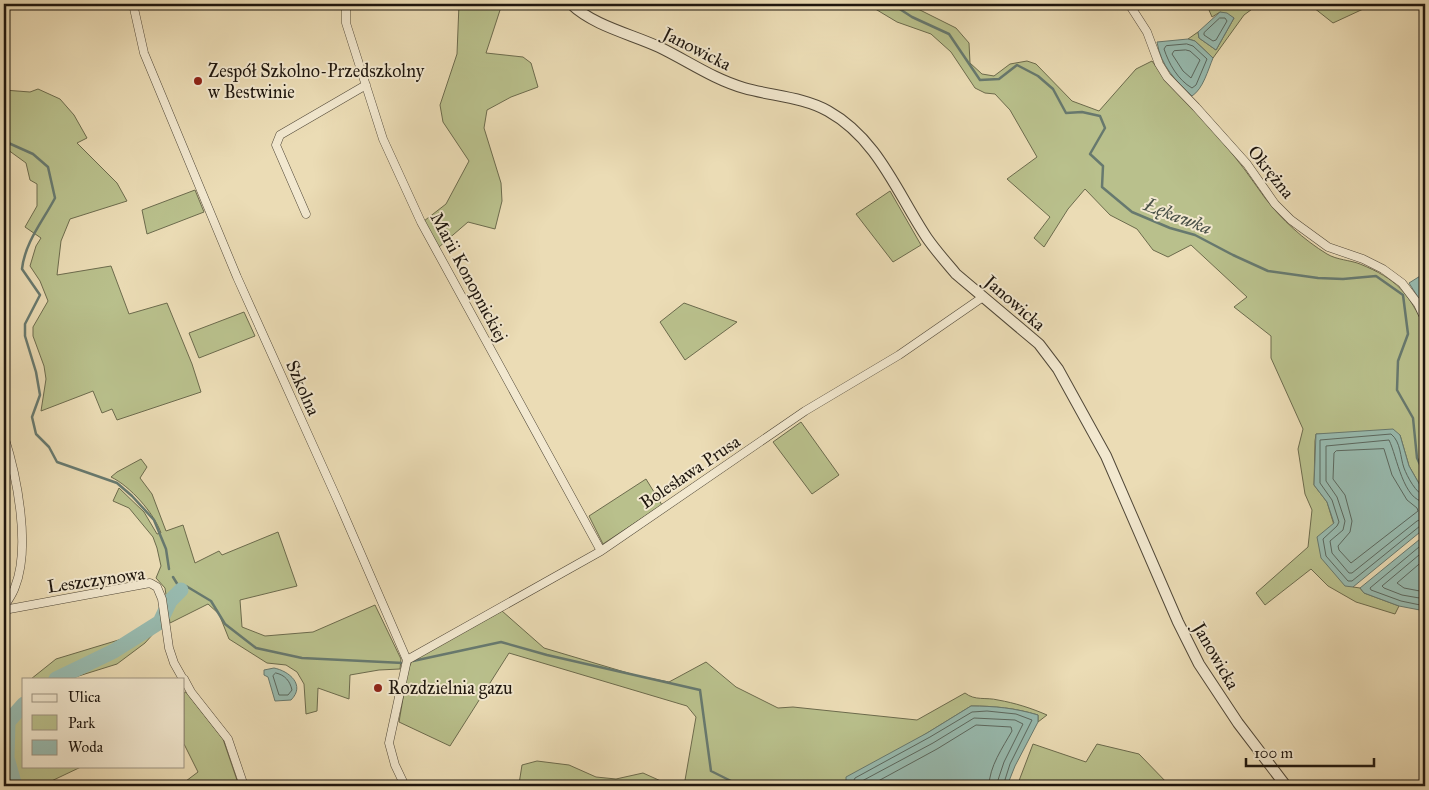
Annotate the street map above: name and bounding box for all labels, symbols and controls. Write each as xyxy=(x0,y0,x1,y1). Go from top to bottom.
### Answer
street label: Janowicka xyxy=(657,22,735,77)
place label: Zespół Szkolno-Przedszkolny w Bestwinie xyxy=(208,60,425,103)
marker: Zespół Szkolno-Przedszkolny w Bestwinie xyxy=(192,75,204,87)
street label: Okrężna xyxy=(1243,141,1299,203)
water label: Łękawka xyxy=(1140,192,1215,239)
street label: Marii Konopnickiej xyxy=(426,208,512,346)
street label: Janowicka xyxy=(978,269,1050,336)
street label: Szkolna xyxy=(281,357,325,419)
street label: Bolesława Prusa xyxy=(636,430,745,514)
street label: Leszczynowa xyxy=(46,562,147,598)
street label: Janowicka xyxy=(1186,617,1244,694)
place label: Rozdzielnia gazu xyxy=(388,677,513,700)
legend xyxy=(22,678,185,768)
marker: Rozdzielnia gazu xyxy=(372,682,384,694)
text: Ulica xyxy=(68,688,101,706)
text: Park xyxy=(68,714,95,732)
scale bar xyxy=(1246,735,1374,767)
text: Woda xyxy=(68,738,104,756)
text: 100 m xyxy=(1254,744,1294,762)

